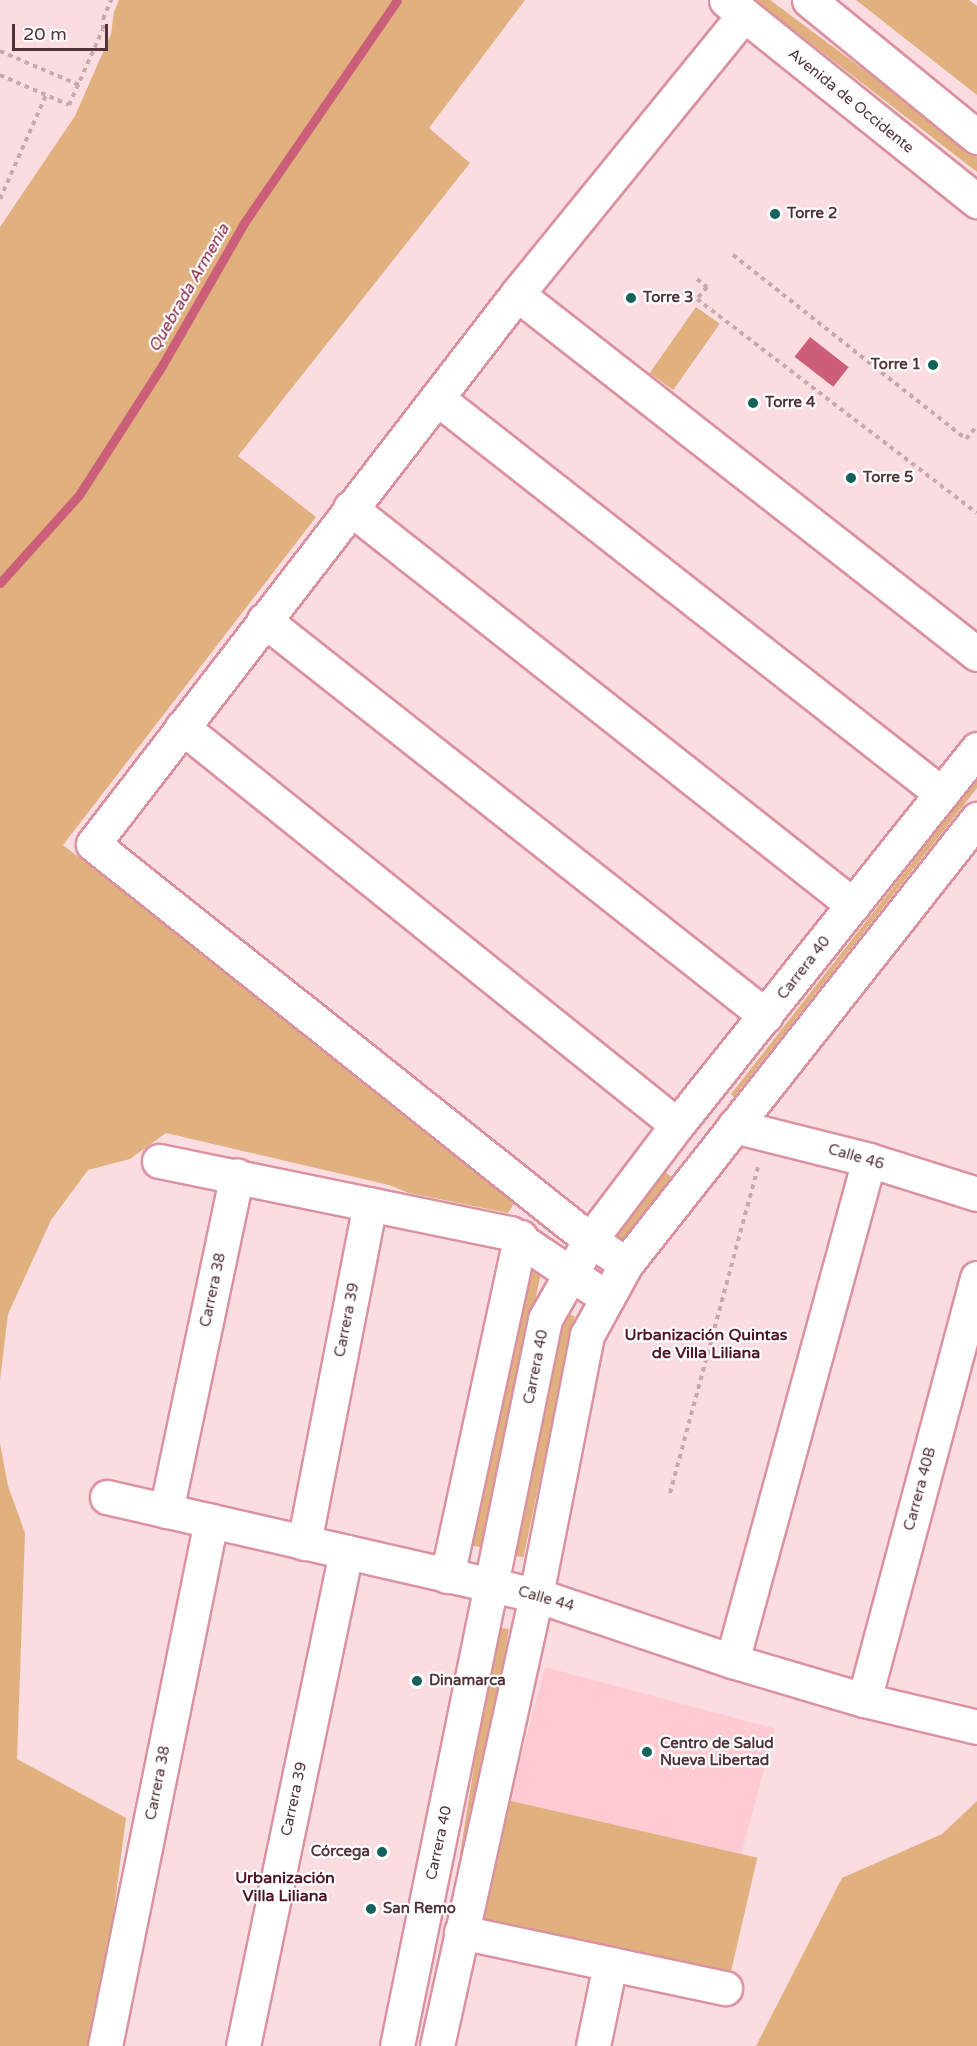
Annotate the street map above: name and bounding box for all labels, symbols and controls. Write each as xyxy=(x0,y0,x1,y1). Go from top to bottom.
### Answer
scale bar xyxy=(15,12,111,50)
text: 20 m xyxy=(23,23,67,45)
street label: Avenida de Occidente xyxy=(785,45,917,157)
place label: Torre 2 xyxy=(787,205,837,223)
marker: Torre 2 xyxy=(768,207,782,221)
water label: Quebrada Armenia xyxy=(145,221,233,355)
place label: Torre 3 xyxy=(643,289,693,307)
marker: Torre 3 xyxy=(624,291,638,305)
place label: Torre 1 xyxy=(871,356,921,374)
marker: Torre 1 xyxy=(926,358,940,372)
place label: Torre 4 xyxy=(765,394,815,412)
marker: Torre 4 xyxy=(746,396,760,410)
place label: Torre 5 xyxy=(863,469,913,487)
marker: Torre 5 xyxy=(844,471,858,485)
street label: Carrera 40 xyxy=(774,933,834,1003)
street label: Calle 46 xyxy=(826,1140,886,1174)
street label: Carrera 38 xyxy=(196,1251,230,1329)
street label: Carrera 39 xyxy=(331,1281,363,1359)
district label: Urbanización Quintas de Villa Liliana xyxy=(625,1325,787,1363)
street label: Carrera 40 xyxy=(520,1328,552,1406)
street label: Carrera 40B xyxy=(900,1445,940,1533)
street label: Calle 44 xyxy=(516,1582,576,1616)
place label: Dinamarca xyxy=(429,1672,506,1690)
marker: Dinamarca xyxy=(410,1674,424,1688)
place label: Centro de Salud Nueva Libertad xyxy=(660,1734,774,1769)
marker: Centro de Salud Nueva Libertad xyxy=(638,1743,656,1761)
street label: Carrera 38 xyxy=(142,1744,174,1822)
street label: Carrera 39 xyxy=(277,1760,311,1838)
street label: Carrera 40 xyxy=(422,1804,456,1882)
place label: Córcega xyxy=(311,1843,370,1861)
marker: Córcega xyxy=(375,1845,389,1859)
district label: Urbanización Villa Liliana xyxy=(235,1868,335,1906)
place label: San Remo xyxy=(383,1900,456,1918)
marker: San Remo xyxy=(364,1902,378,1916)

